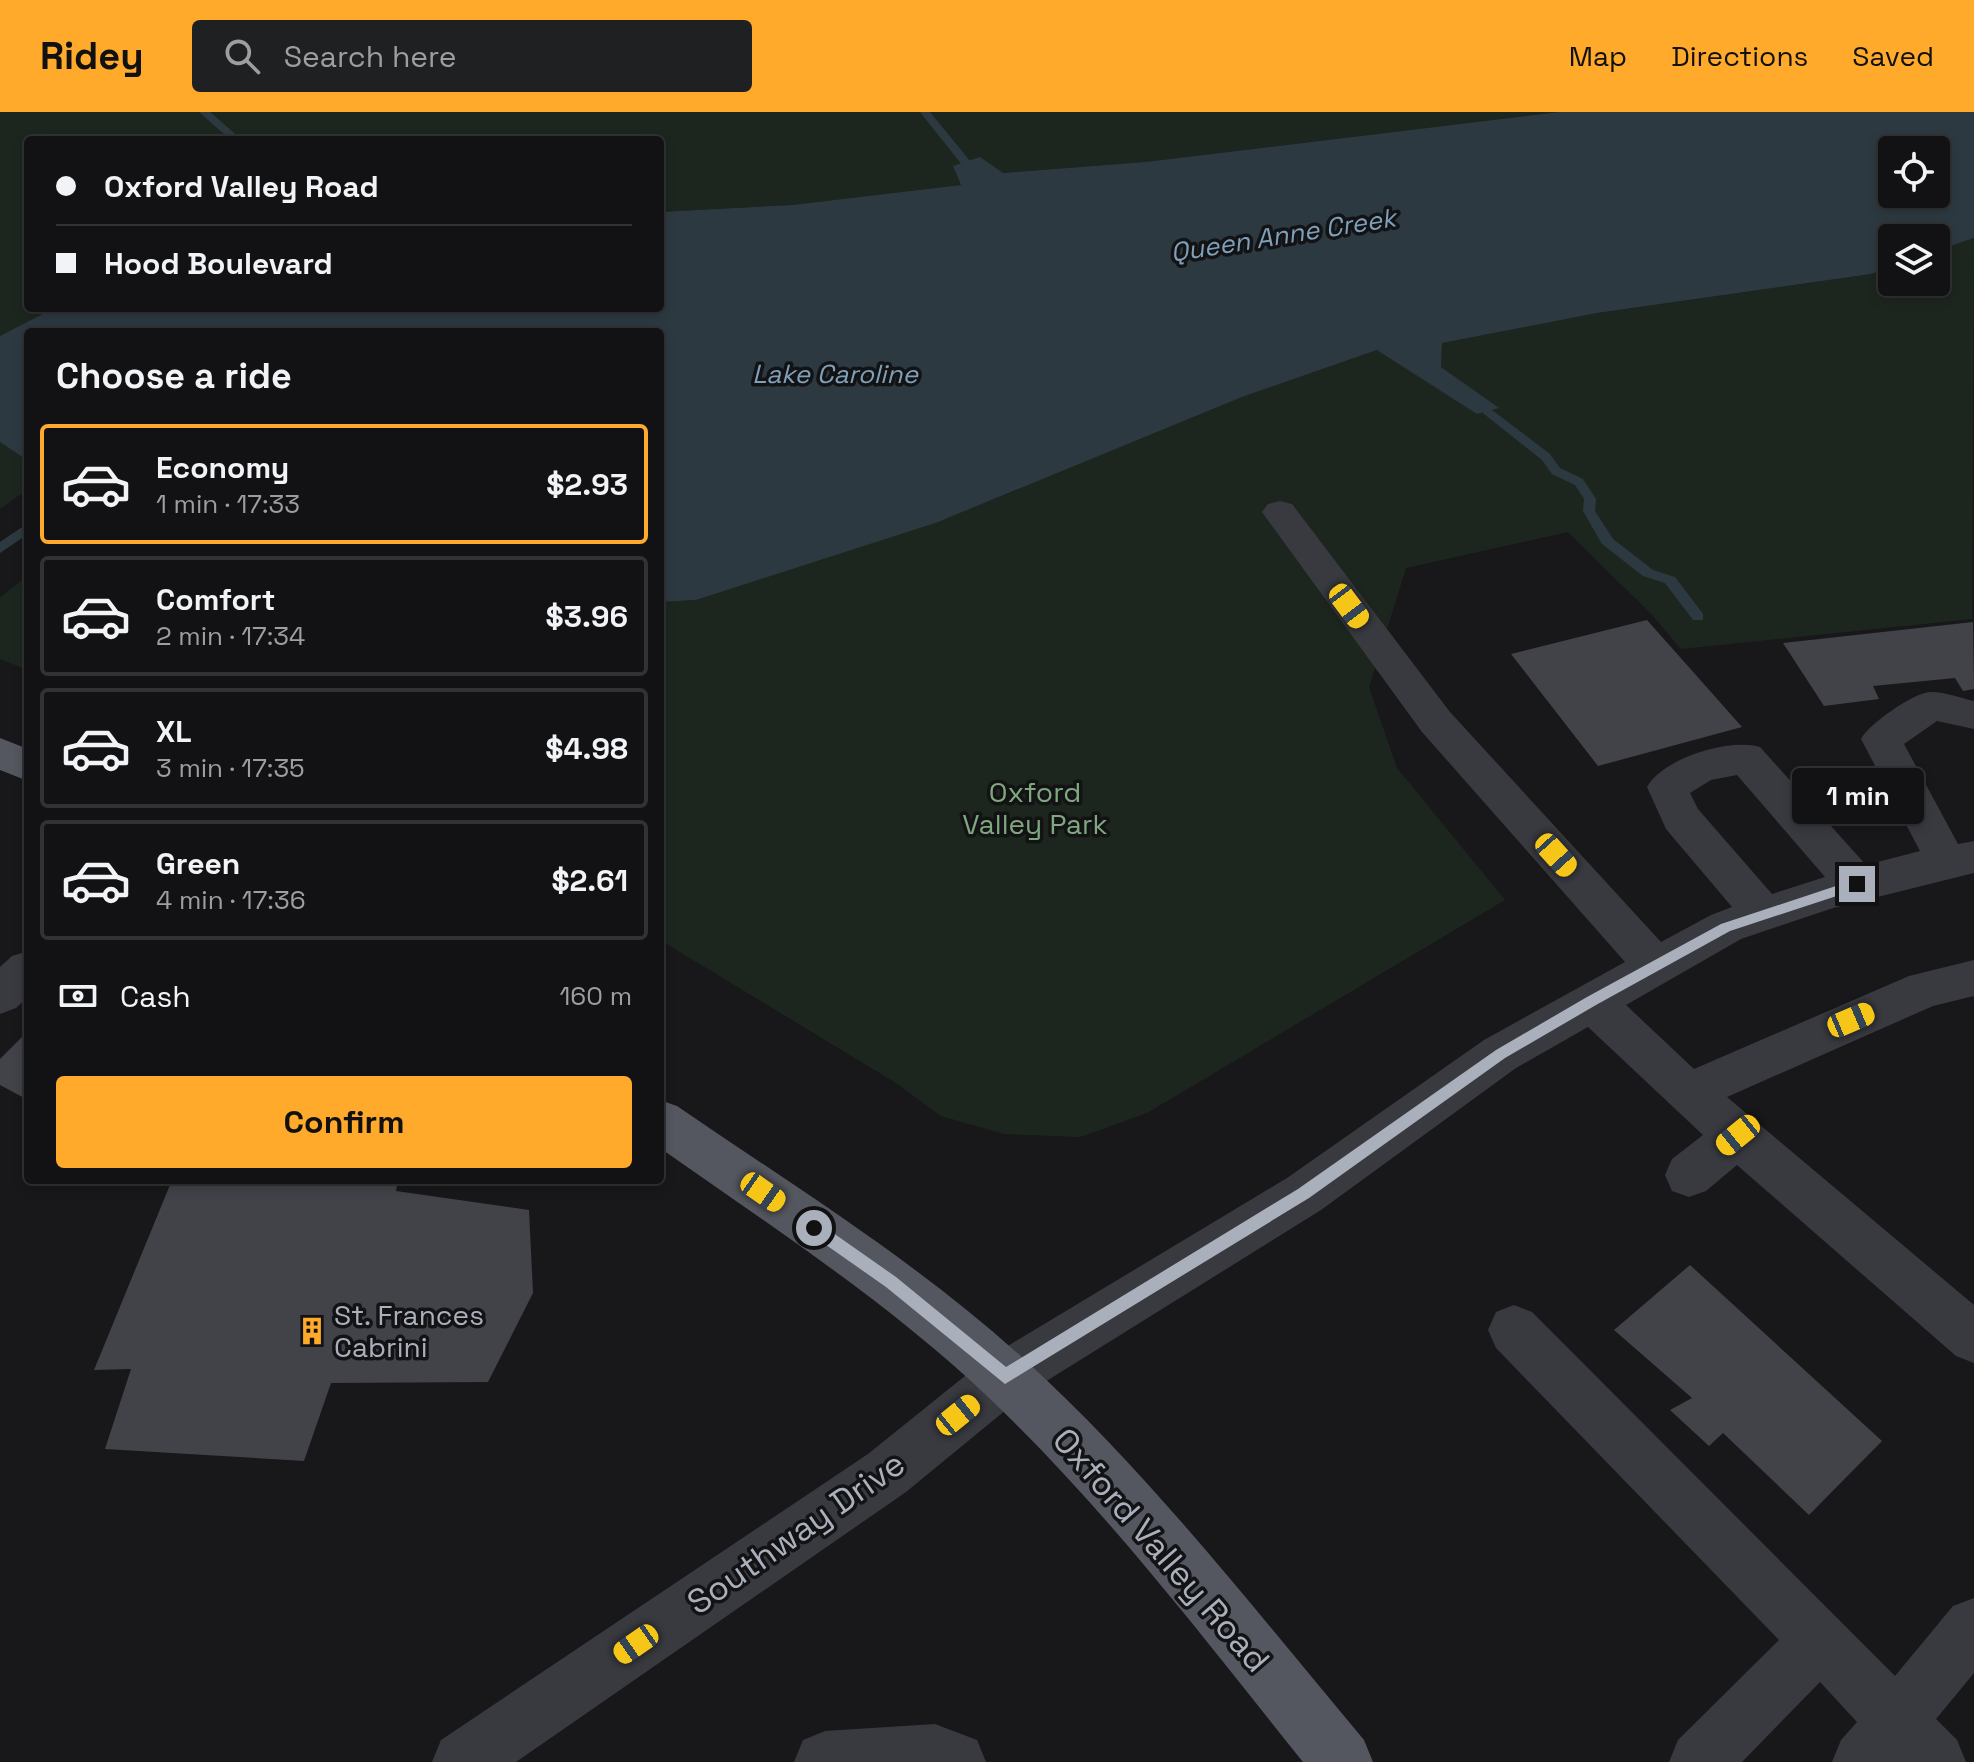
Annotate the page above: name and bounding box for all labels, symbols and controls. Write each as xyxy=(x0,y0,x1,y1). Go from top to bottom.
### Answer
search box xyxy=(192,20,752,92)
text: Ridey xyxy=(40,32,144,80)
icon: search xyxy=(220,34,264,78)
text: Search here xyxy=(284,37,457,76)
text: Map xyxy=(1569,38,1627,74)
text: Directions xyxy=(1671,38,1808,74)
text: Saved xyxy=(1852,38,1934,74)
map controls xyxy=(1878,136,1950,296)
button: locate xyxy=(1878,136,1950,208)
text: Oxford Valley Road xyxy=(104,167,379,206)
water label: Queen Anne Creek xyxy=(1168,200,1401,270)
button: layers xyxy=(1878,224,1950,296)
text: Hood Boulevard xyxy=(104,244,333,283)
text: Choose a ride xyxy=(56,353,292,399)
water label: Lake Caroline xyxy=(752,357,919,391)
icon: car xyxy=(60,448,132,520)
text: Economy xyxy=(156,448,289,487)
text: $2.93 xyxy=(546,465,628,504)
text: 1 min · 17:33 xyxy=(156,487,300,521)
icon: car xyxy=(60,580,132,652)
text: Comfort xyxy=(156,580,275,619)
car xyxy=(1325,580,1373,632)
text: $3.96 xyxy=(546,597,628,636)
text: 2 min · 17:34 xyxy=(156,619,305,653)
icon: car xyxy=(60,712,132,784)
text: XL xyxy=(156,712,192,751)
text: $4.98 xyxy=(545,729,628,768)
text: 3 min · 17:35 xyxy=(156,751,305,785)
callout: 1 min xyxy=(1791,768,1923,824)
park label: Oxford Valley Park xyxy=(962,774,1108,842)
text: 1 min xyxy=(1826,779,1890,813)
car xyxy=(1531,829,1581,881)
icon: car xyxy=(60,844,132,916)
text: Green xyxy=(156,844,240,883)
text: $2.61 xyxy=(551,861,628,900)
route end xyxy=(1839,866,1875,902)
text: 4 min · 17:36 xyxy=(156,883,306,917)
icon: cash xyxy=(56,974,100,1018)
text: Cash xyxy=(120,977,191,1016)
text: 160 m xyxy=(560,979,632,1013)
car xyxy=(1824,1000,1878,1040)
button: Confirm xyxy=(56,1076,632,1168)
car xyxy=(1712,1111,1764,1159)
car xyxy=(736,1168,790,1216)
route start xyxy=(796,1210,832,1246)
place label: St. Frances Cabrini xyxy=(334,1297,484,1365)
building icon: St. Frances Cabrini xyxy=(297,1316,327,1346)
car xyxy=(932,1391,984,1439)
street label: Oxford Valley Road xyxy=(1043,1419,1279,1681)
street label: Southway Drive xyxy=(679,1442,913,1624)
car xyxy=(609,1620,663,1668)

